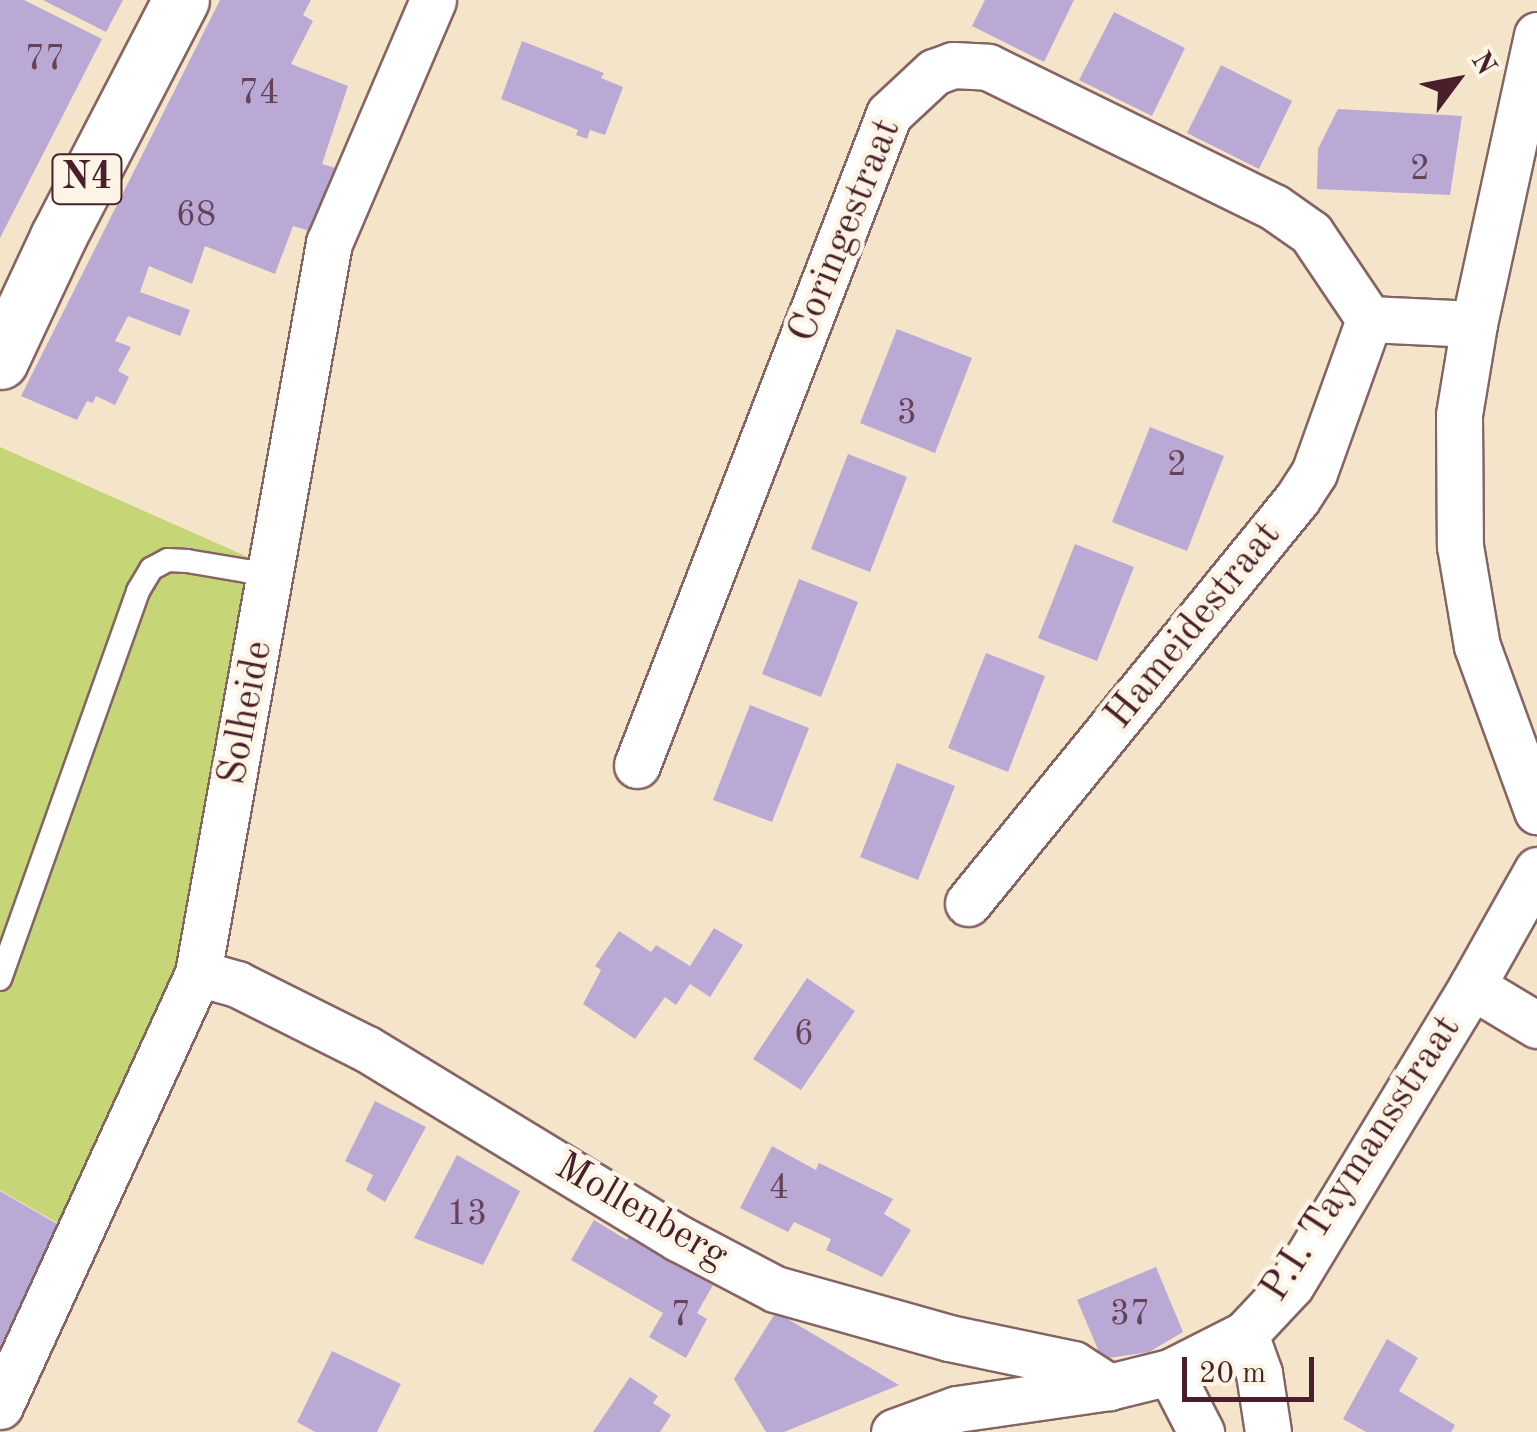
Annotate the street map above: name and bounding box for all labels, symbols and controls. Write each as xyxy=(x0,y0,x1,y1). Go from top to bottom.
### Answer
north arrow xyxy=(1407,30,1507,130)
house number: 77 xyxy=(25,39,65,81)
text: N xyxy=(1465,48,1500,81)
house number: 74 xyxy=(239,73,279,115)
street label: Coringestraat xyxy=(779,112,913,350)
road number: N4 xyxy=(49,146,124,212)
house number: 2 xyxy=(1410,149,1430,191)
house number: 68 xyxy=(176,195,216,237)
house number: 3 xyxy=(897,393,917,435)
house number: 2 xyxy=(1167,445,1187,487)
street label: Hameidestraat xyxy=(1096,513,1292,739)
street label: Solheide xyxy=(210,637,284,789)
street label: P.I. Taymansstraat xyxy=(1252,1007,1472,1311)
house number: 6 xyxy=(794,1014,814,1056)
street label: Mollenberg xyxy=(546,1143,736,1281)
house number: 4 xyxy=(769,1168,789,1210)
house number: 13 xyxy=(447,1194,487,1236)
house number: 37 xyxy=(1110,1294,1150,1336)
house number: 7 xyxy=(671,1295,691,1337)
scale bar xyxy=(1187,1337,1320,1399)
text: 20 m xyxy=(1199,1359,1266,1389)

